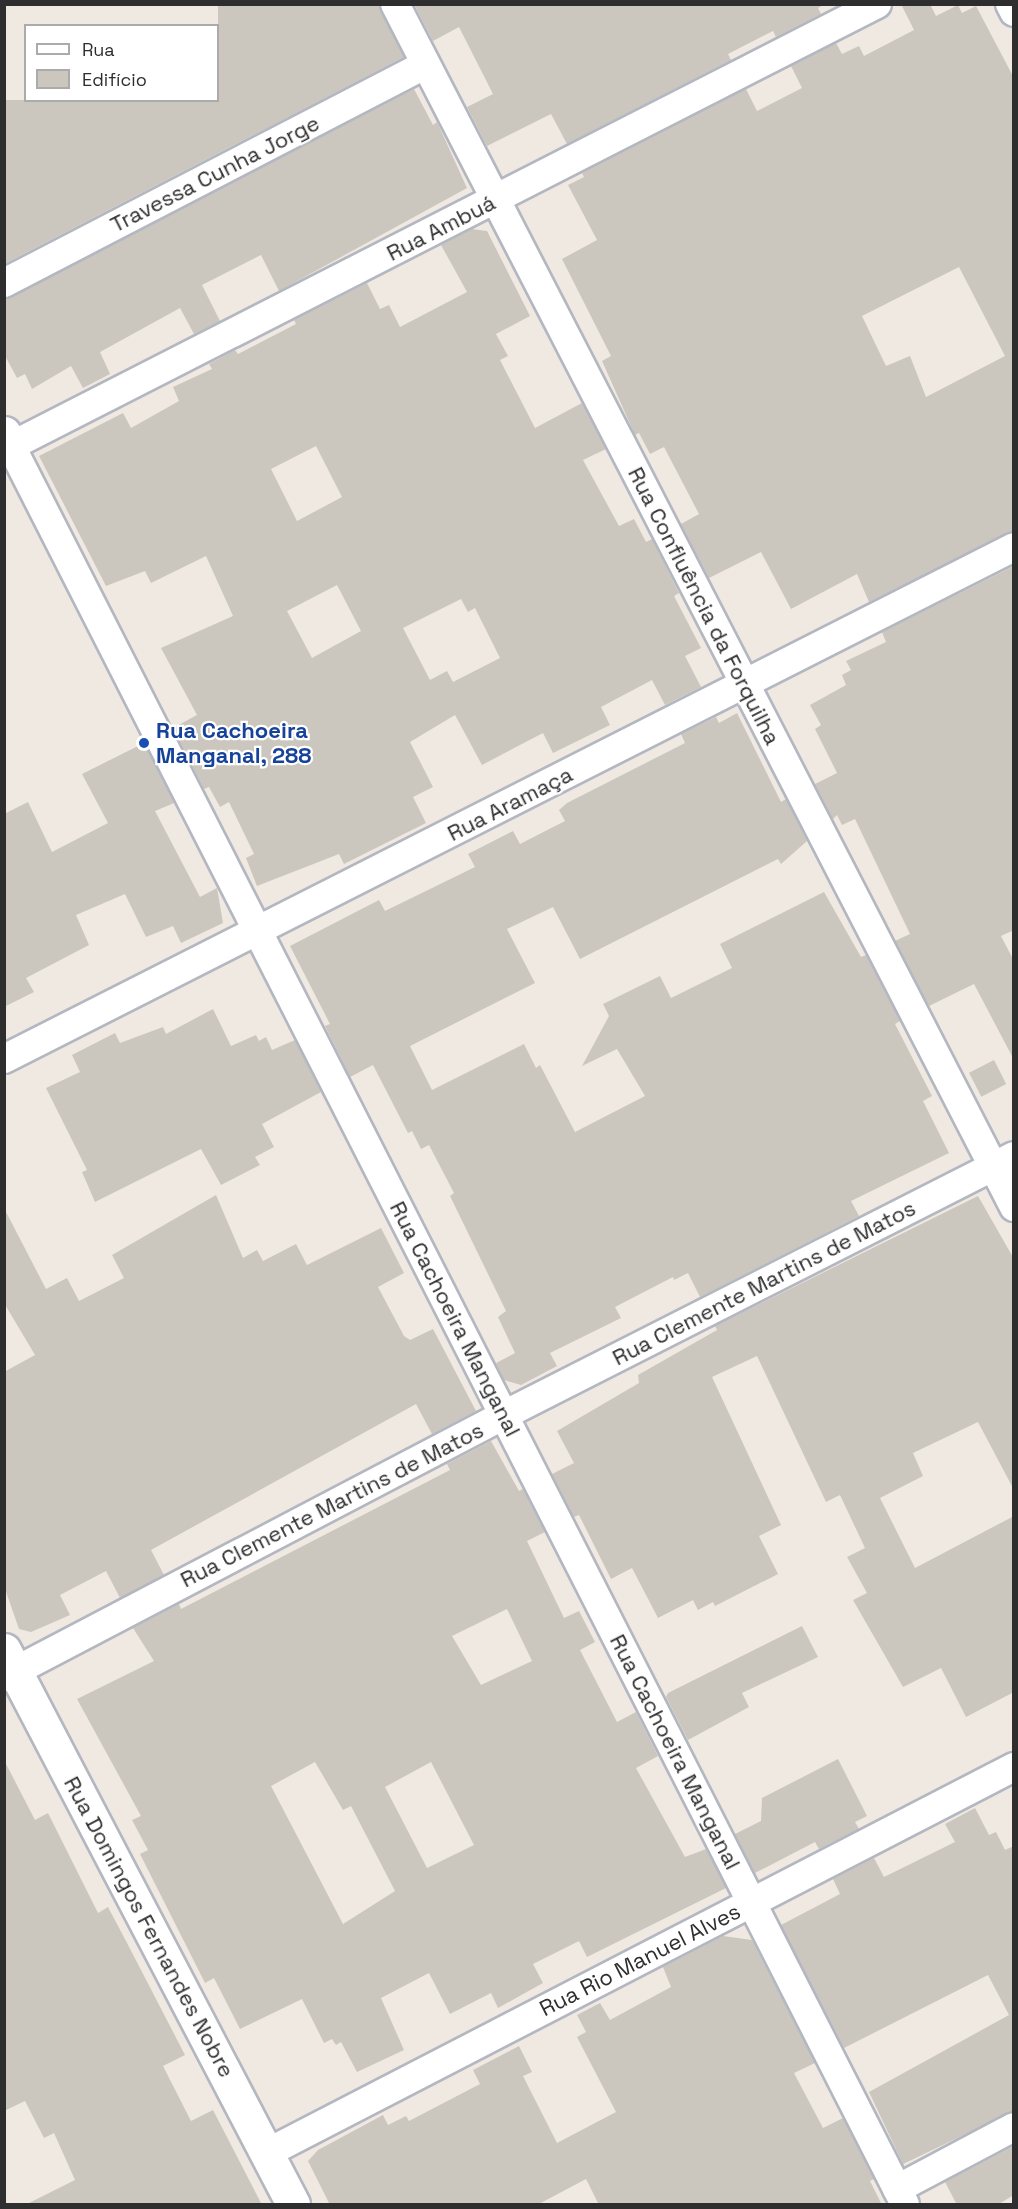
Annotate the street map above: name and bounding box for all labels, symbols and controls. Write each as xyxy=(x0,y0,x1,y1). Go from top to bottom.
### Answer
legend xyxy=(24,24,219,102)
text: Rua xyxy=(82,38,115,61)
text: Edifício xyxy=(82,68,147,91)
street label: Travessa Cunha Jorge xyxy=(106,110,324,238)
street label: Rua Ambuá xyxy=(382,189,500,267)
street label: Rua Confluência da Forquilha xyxy=(622,463,786,749)
place label: Rua Cachoeira Manganal, 288 xyxy=(156,717,312,768)
marker: Rua Cachoeira Manganal, 288 xyxy=(137,736,151,750)
street label: Rua Aramaça xyxy=(443,761,577,847)
street label: Rua Clemente Martins de Matos xyxy=(608,1195,920,1371)
street label: Rua Cachoeira Manganal xyxy=(384,1197,526,1441)
street label: Rua Clemente Martins de Matos xyxy=(176,1417,488,1593)
street label: Rua Cachoeira Manganal xyxy=(604,1630,746,1874)
street label: Rua Domingos Fernandes Nobre xyxy=(58,1772,240,2082)
street label: Rua Rio Manuel Alves xyxy=(535,1898,745,2022)

